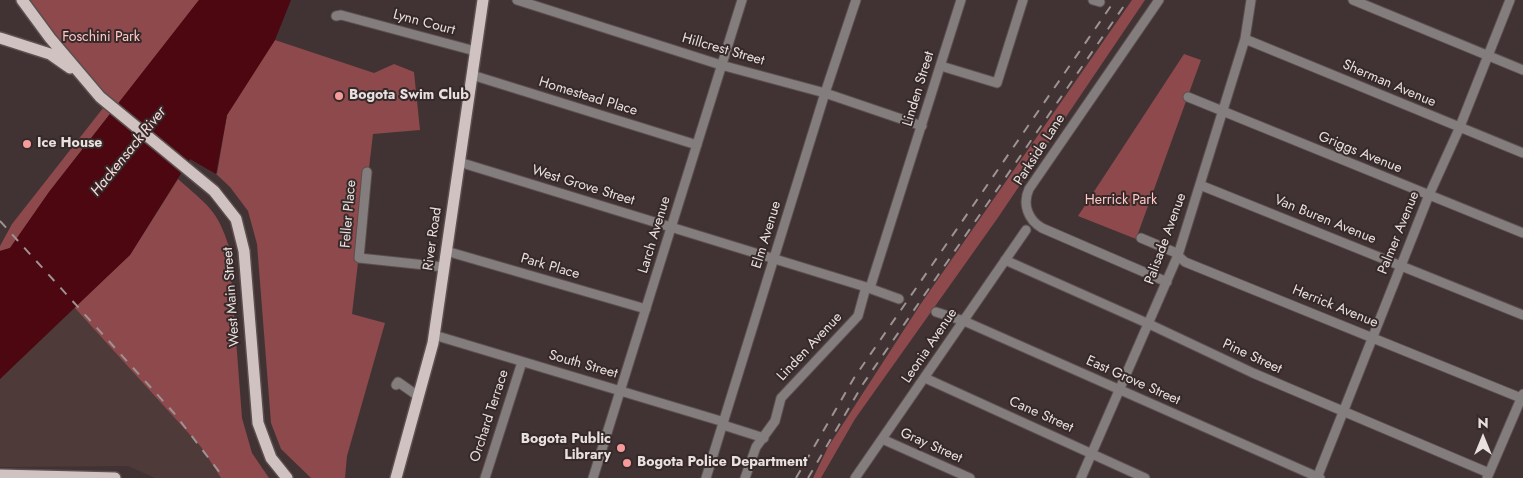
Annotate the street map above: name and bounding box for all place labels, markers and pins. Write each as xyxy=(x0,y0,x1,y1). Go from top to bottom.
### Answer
place label: Bogota Swim Club xyxy=(349,88,469,104)
marker: Bogota Swim Club xyxy=(333,90,345,102)
place label: Ice House xyxy=(37,136,102,152)
marker: Ice House xyxy=(21,138,33,150)
place label: Bogota Public Library xyxy=(521,432,611,464)
marker: Bogota Public Library xyxy=(615,442,627,454)
place label: Bogota Police Department xyxy=(637,455,808,471)
marker: Bogota Police Department xyxy=(621,457,633,469)

